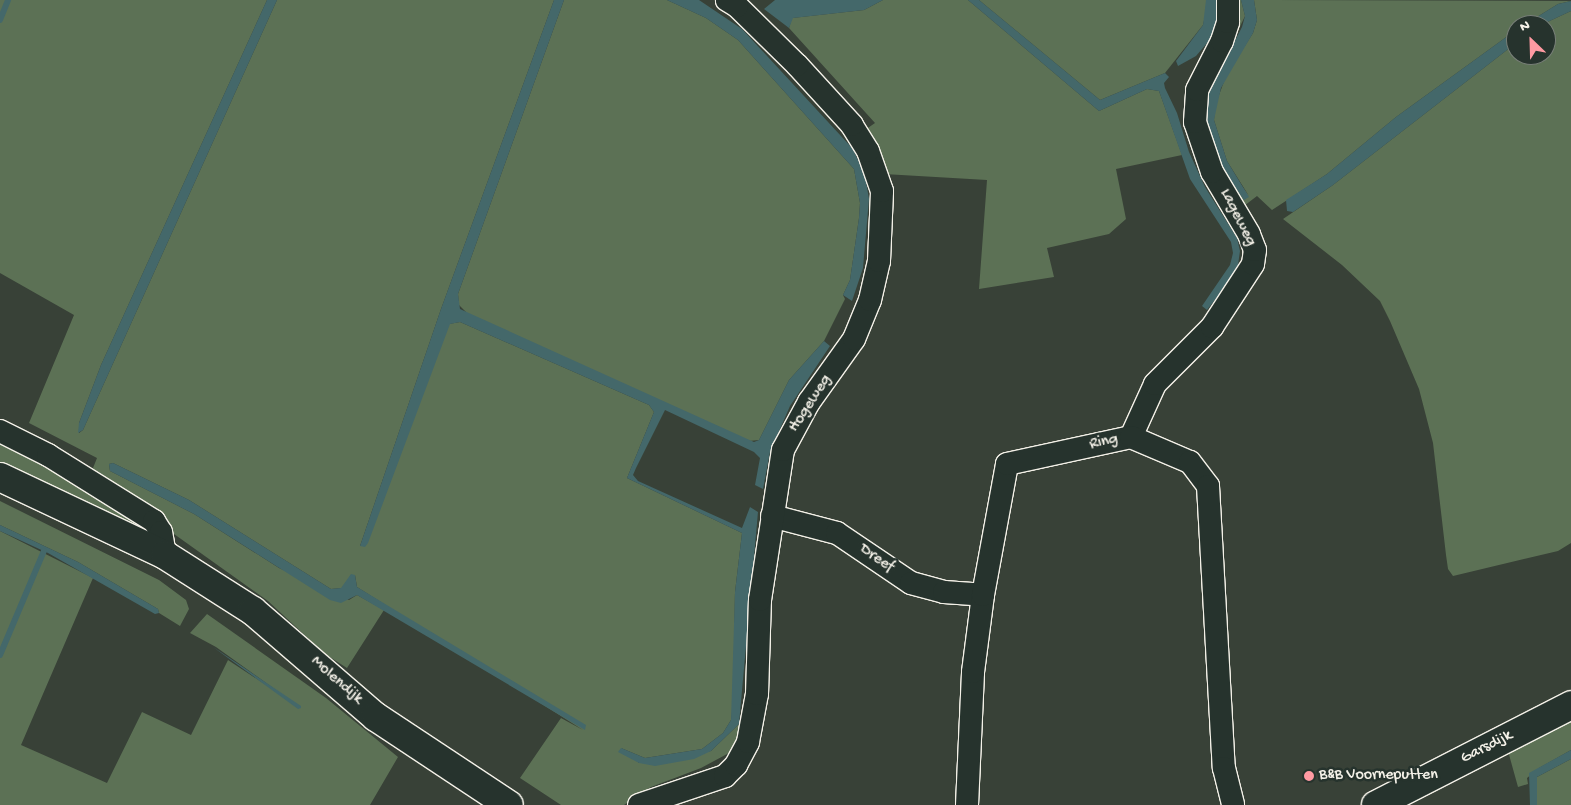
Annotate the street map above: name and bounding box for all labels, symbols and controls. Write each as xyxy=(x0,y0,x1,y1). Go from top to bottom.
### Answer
north arrow xyxy=(1506,15,1556,65)
text: N xyxy=(1517,17,1533,36)
street label: Lageweg xyxy=(1214,186,1260,250)
street label: Hogeweg xyxy=(785,372,837,436)
street label: Ring xyxy=(1088,430,1120,456)
street label: Dreef xyxy=(855,541,897,577)
street label: Molendijk xyxy=(306,653,366,709)
street label: Garsdijk xyxy=(1458,727,1516,769)
place label: B&B Voorneputten xyxy=(1319,766,1438,786)
marker: B&B Voorneputten xyxy=(1303,770,1315,782)

